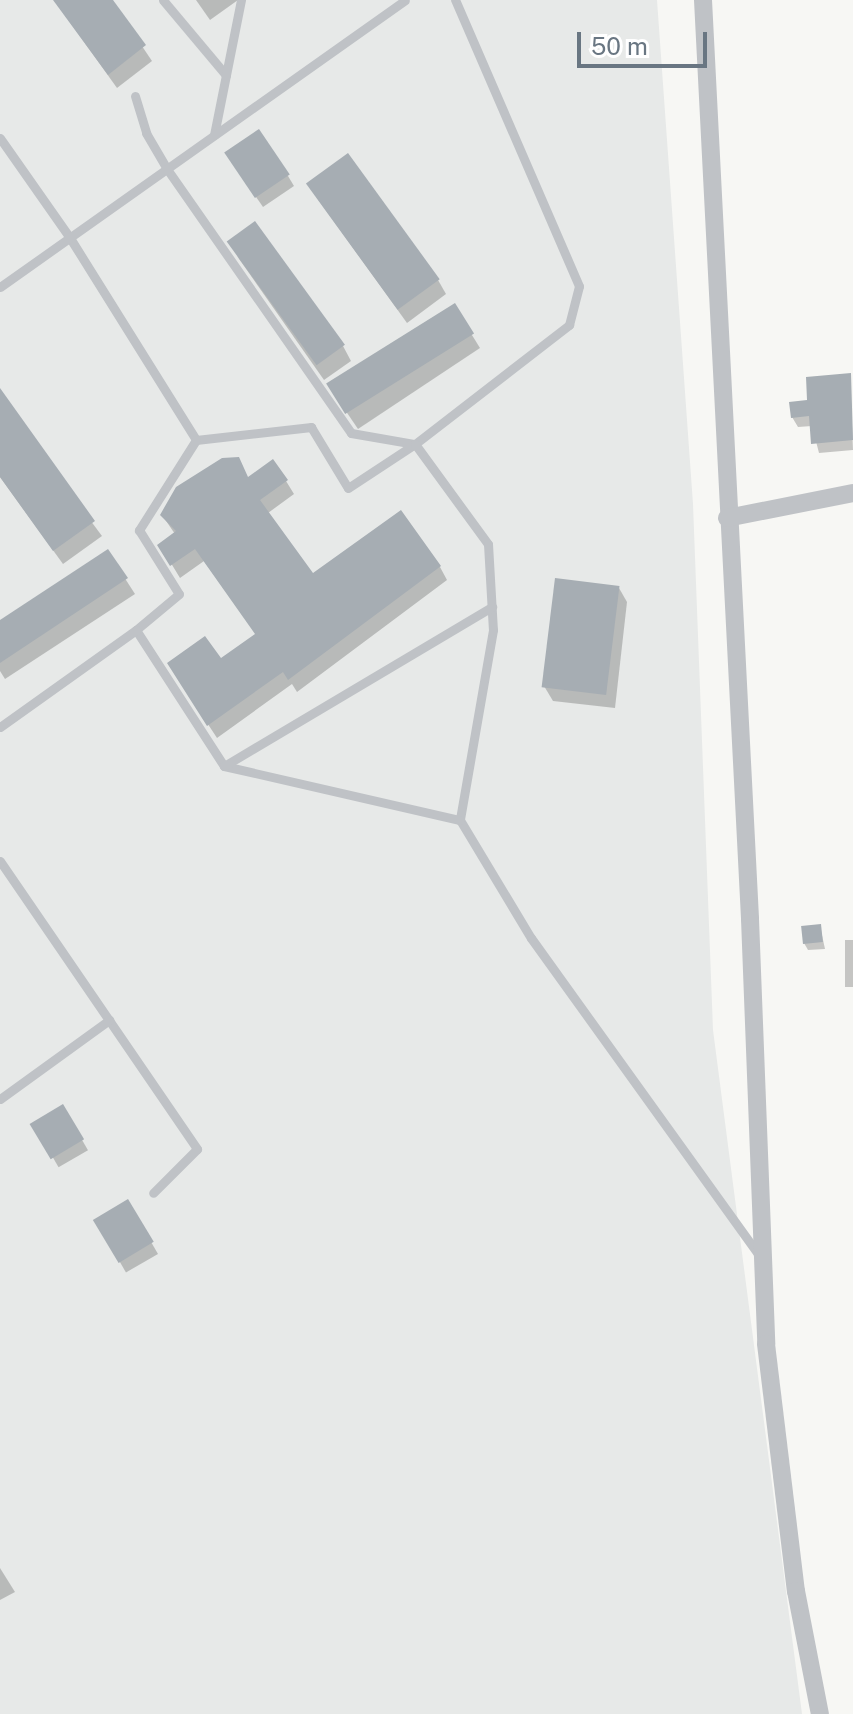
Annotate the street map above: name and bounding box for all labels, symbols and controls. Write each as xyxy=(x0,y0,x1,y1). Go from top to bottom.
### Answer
scale bar xyxy=(581,16,711,66)
text: 50 m xyxy=(591,32,648,60)

